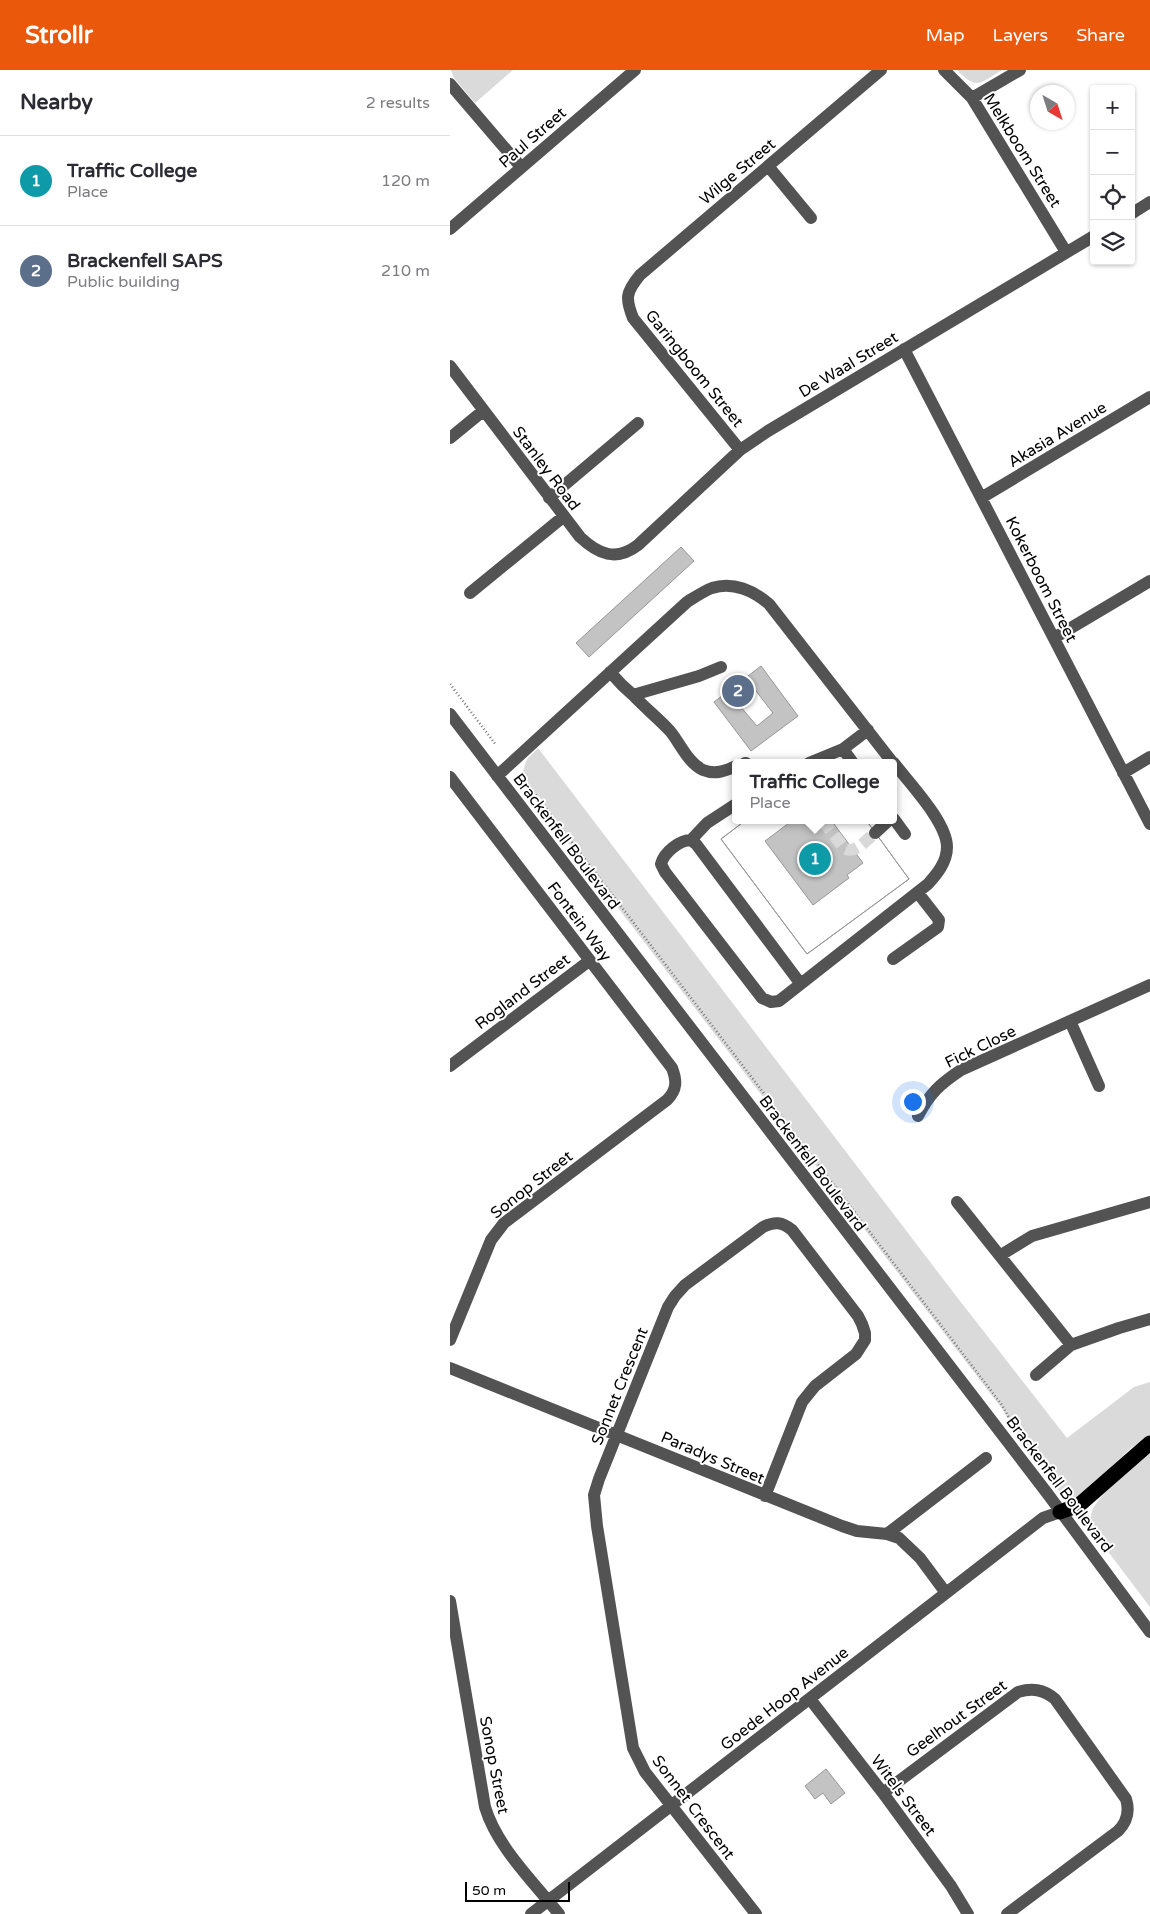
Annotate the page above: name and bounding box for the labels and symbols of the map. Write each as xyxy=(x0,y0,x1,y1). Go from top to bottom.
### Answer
north arrow xyxy=(1030,85,1075,130)
street label: Melkboom Street xyxy=(979,90,1065,211)
street label: Paul Street xyxy=(495,103,570,172)
street label: Wilge Street xyxy=(696,134,780,209)
street label: Garingboom Street xyxy=(641,306,748,431)
street label: De Waal Street xyxy=(795,327,902,402)
street label: Akasia Avenue xyxy=(1005,398,1110,472)
street label: Stanley Road xyxy=(508,423,584,515)
street label: Kokerboom Street xyxy=(1001,513,1081,646)
pin: 2 xyxy=(722,672,754,710)
street label: Brackenfell Boulevard xyxy=(508,770,624,914)
pin: 1 xyxy=(799,840,831,878)
street label: Fontein Way xyxy=(543,878,616,966)
street label: Rogland Street xyxy=(471,950,574,1034)
street label: Fick Close xyxy=(942,1021,1019,1073)
your location xyxy=(900,1089,926,1115)
street label: Brackenfell Boulevard xyxy=(754,1092,870,1236)
street label: Sonop Street xyxy=(486,1146,577,1223)
street label: Sonnet Crescent xyxy=(587,1325,653,1448)
street label: Brackenfell Boulevard xyxy=(1001,1413,1117,1557)
street label: Paradys Street xyxy=(658,1427,767,1489)
street label: Goede Hoop Avenue xyxy=(717,1643,853,1755)
street label: Geelhout Street xyxy=(902,1676,1011,1762)
street label: Sonop Street xyxy=(475,1715,513,1816)
street label: Witels Street xyxy=(866,1751,940,1840)
street label: Sonnet Crescent xyxy=(648,1752,739,1864)
scale bar xyxy=(465,1879,570,1902)

